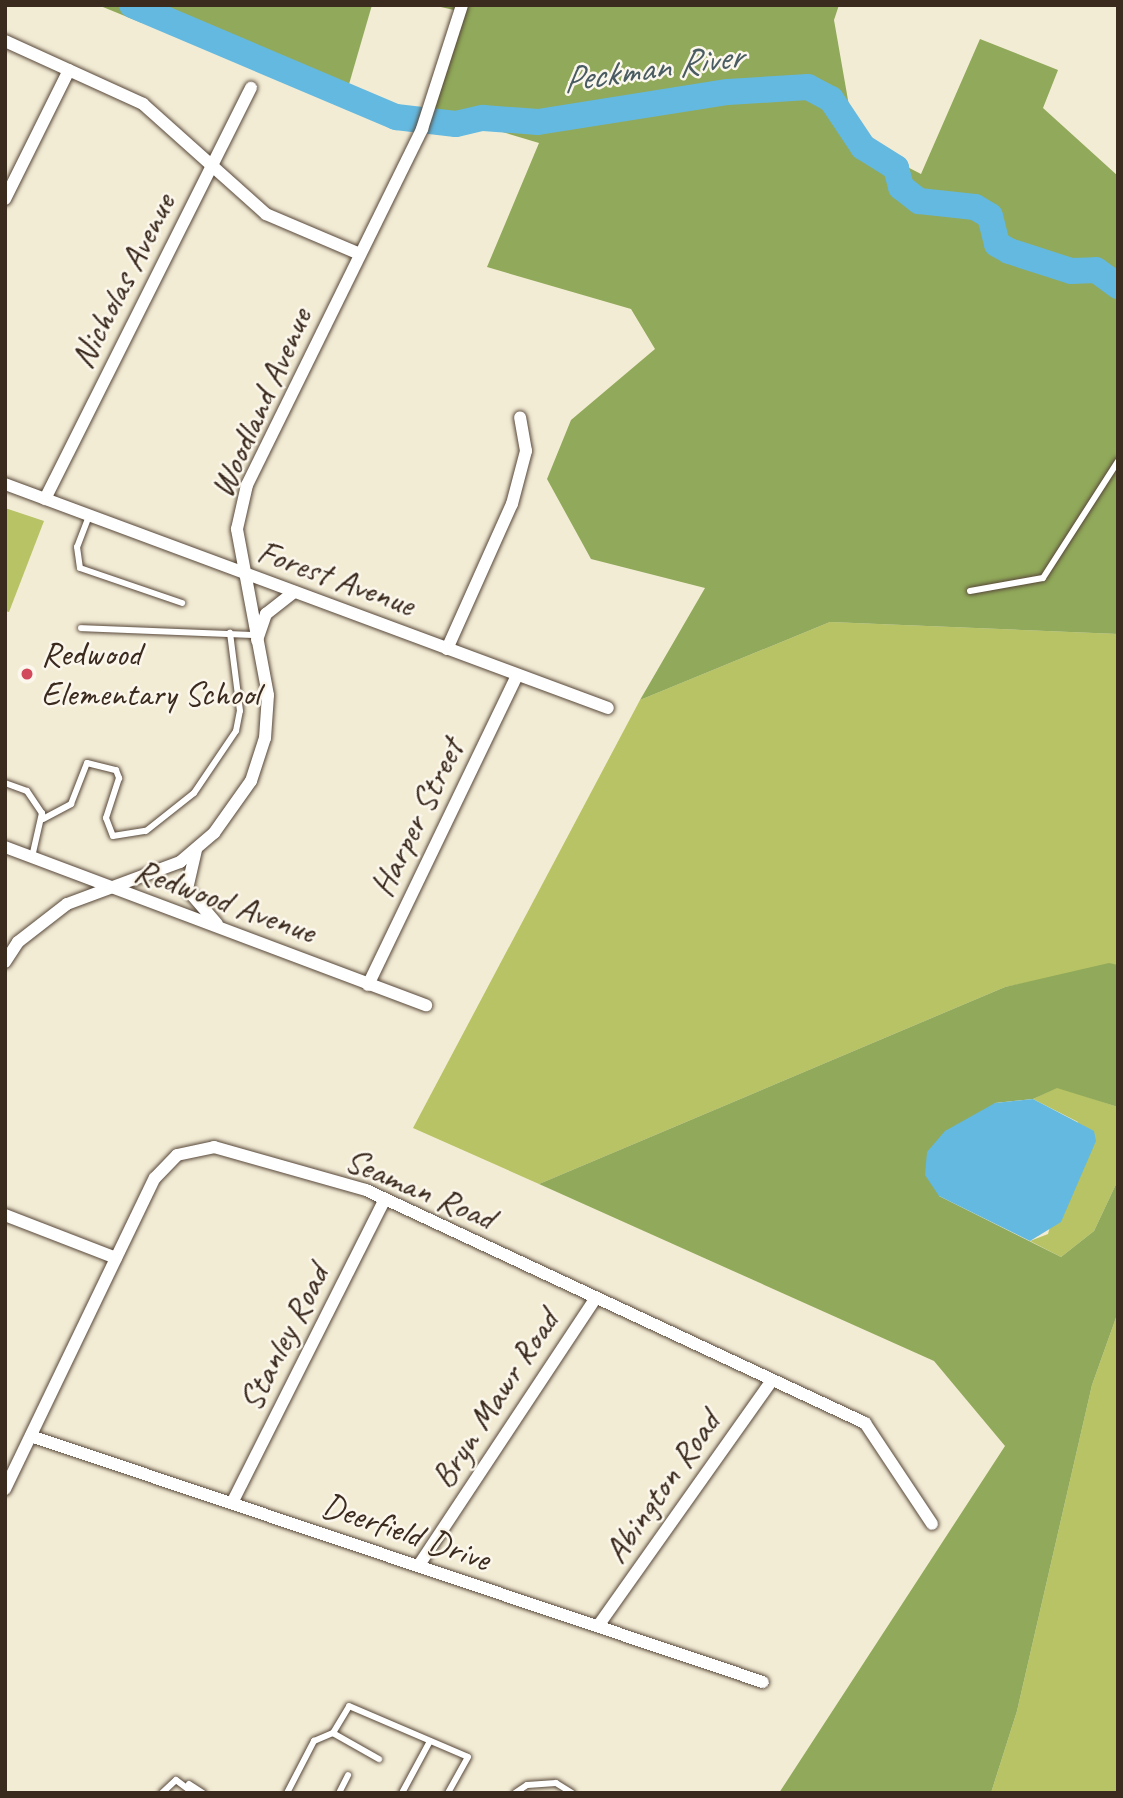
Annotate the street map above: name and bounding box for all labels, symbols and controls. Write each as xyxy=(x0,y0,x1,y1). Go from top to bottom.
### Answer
water label: Peckman River xyxy=(559,33,745,103)
street label: Nicholas Avenue xyxy=(61,187,185,375)
street label: Woodland Avenue xyxy=(201,302,321,504)
street label: Forest Avenue xyxy=(252,530,420,626)
place label: Redwood Elementary School xyxy=(41,633,260,715)
marker: Redwood Elementary School xyxy=(19,666,35,682)
street label: Harper Street xyxy=(361,733,473,903)
street label: Redwood Avenue xyxy=(129,849,321,953)
street label: Seaman Road xyxy=(339,1139,501,1239)
street label: Stanley Road xyxy=(230,1259,338,1417)
street label: Bryn Mawr Road xyxy=(422,1302,568,1496)
street label: Abington Road xyxy=(595,1404,729,1570)
street label: Deerfield Drive xyxy=(317,1484,495,1580)

